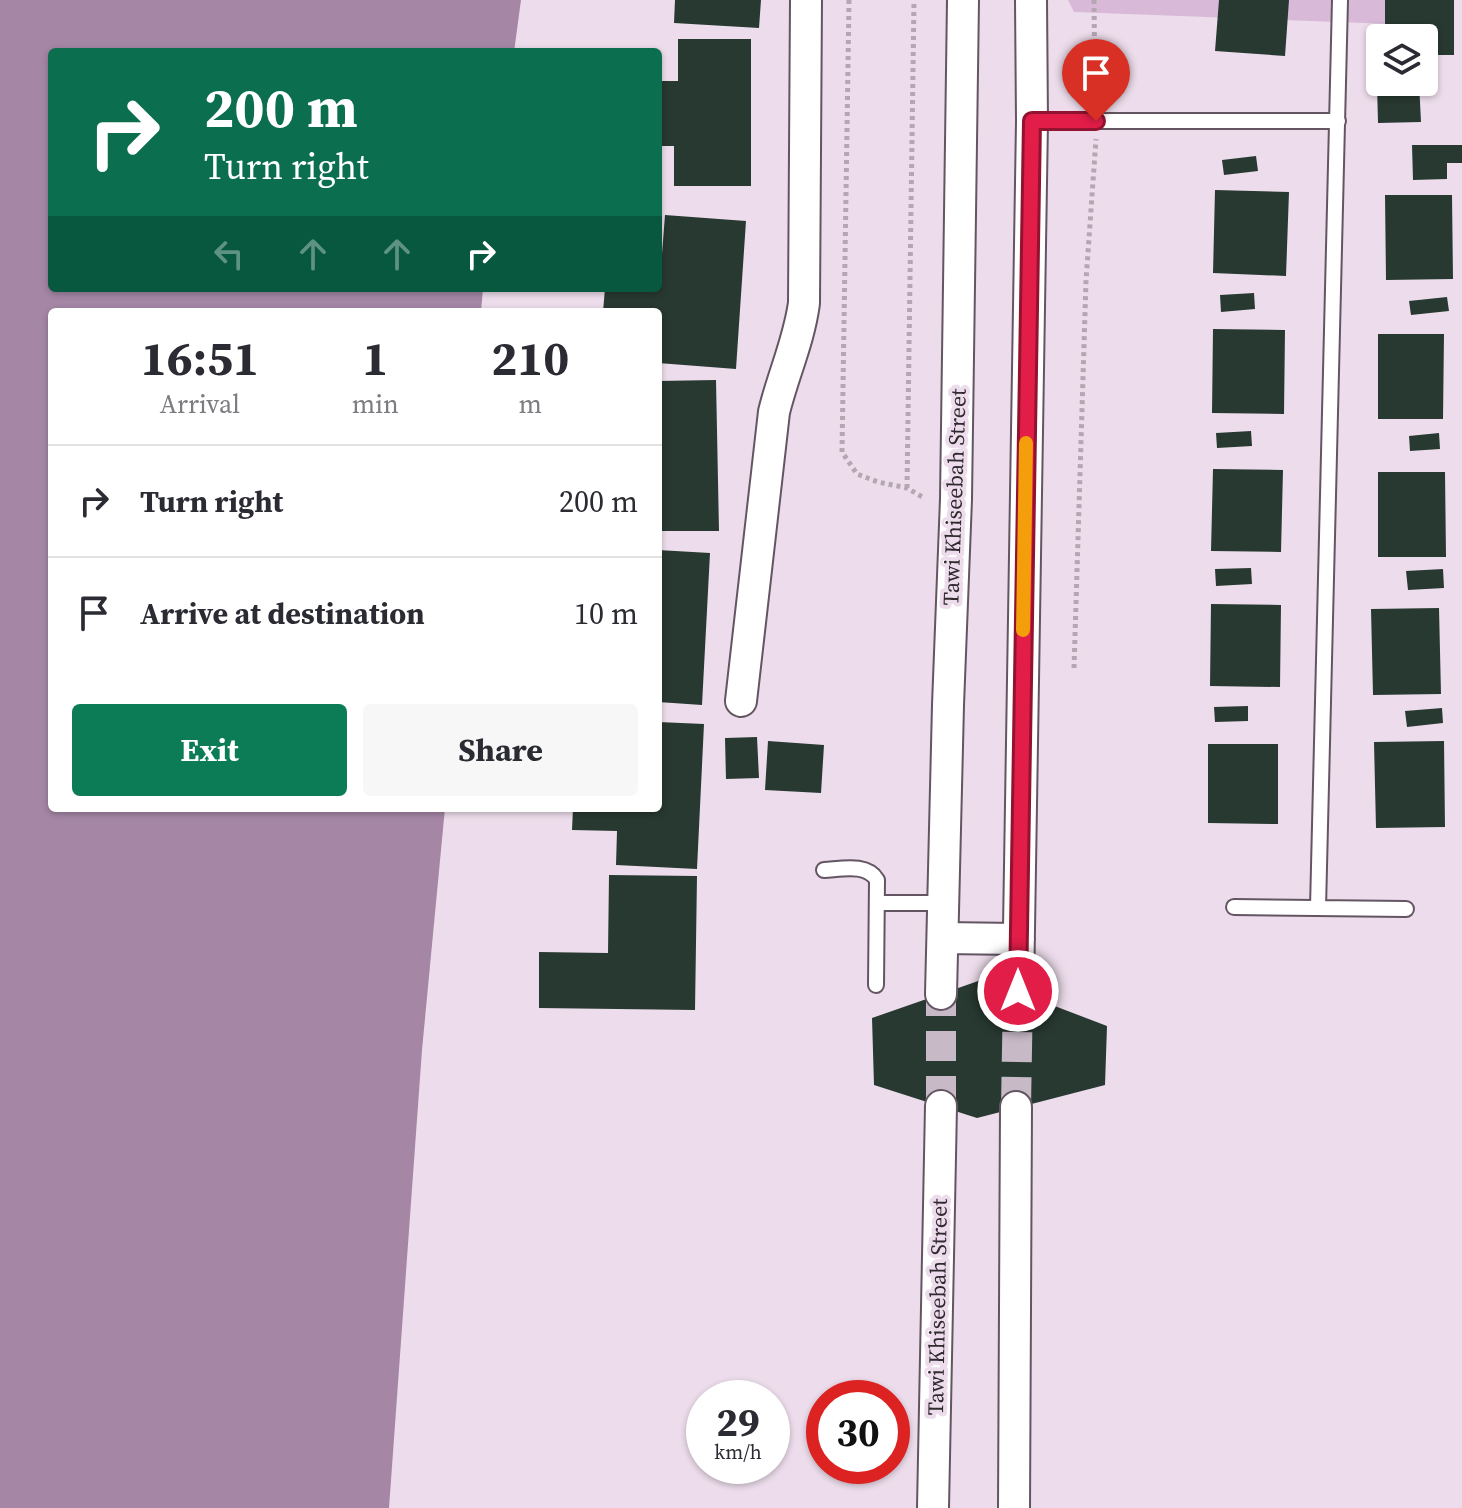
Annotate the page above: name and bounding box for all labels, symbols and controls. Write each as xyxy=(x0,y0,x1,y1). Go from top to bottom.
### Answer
map controls xyxy=(1366,24,1438,96)
button: layers xyxy=(1366,24,1438,96)
pin xyxy=(1062,39,1130,121)
icon: arrive xyxy=(1074,51,1118,95)
text: 200 m xyxy=(204,69,358,146)
icon: right xyxy=(72,80,176,184)
text: Turn right xyxy=(204,142,369,191)
icon: left xyxy=(207,232,251,276)
icon: ahead xyxy=(291,232,335,276)
icon: ahead xyxy=(375,232,419,276)
icon: right xyxy=(459,232,503,276)
text: 16:51 xyxy=(141,325,259,391)
text: 1 xyxy=(362,325,388,391)
text: 210 xyxy=(491,325,569,391)
text: Arrival xyxy=(160,386,240,422)
text: min xyxy=(352,386,399,422)
text: m xyxy=(519,386,542,422)
street label: Tawi Khiseebah Street xyxy=(935,387,973,606)
icon: right xyxy=(72,479,116,523)
text: Turn right xyxy=(140,481,283,522)
text: 200 m xyxy=(559,481,638,522)
icon: arrive xyxy=(72,591,116,635)
text: Arrive at destination xyxy=(140,593,425,634)
text: 10 m xyxy=(574,593,638,634)
button: Exit xyxy=(72,704,347,796)
button: Share xyxy=(363,704,638,796)
position arrow xyxy=(976,949,1060,1033)
street label: Tawi Khiseebah Street xyxy=(920,1197,954,1416)
speed limit sign: 30 xyxy=(806,1380,910,1484)
text: 29 xyxy=(716,1395,760,1449)
text: km/h xyxy=(714,1438,762,1466)

